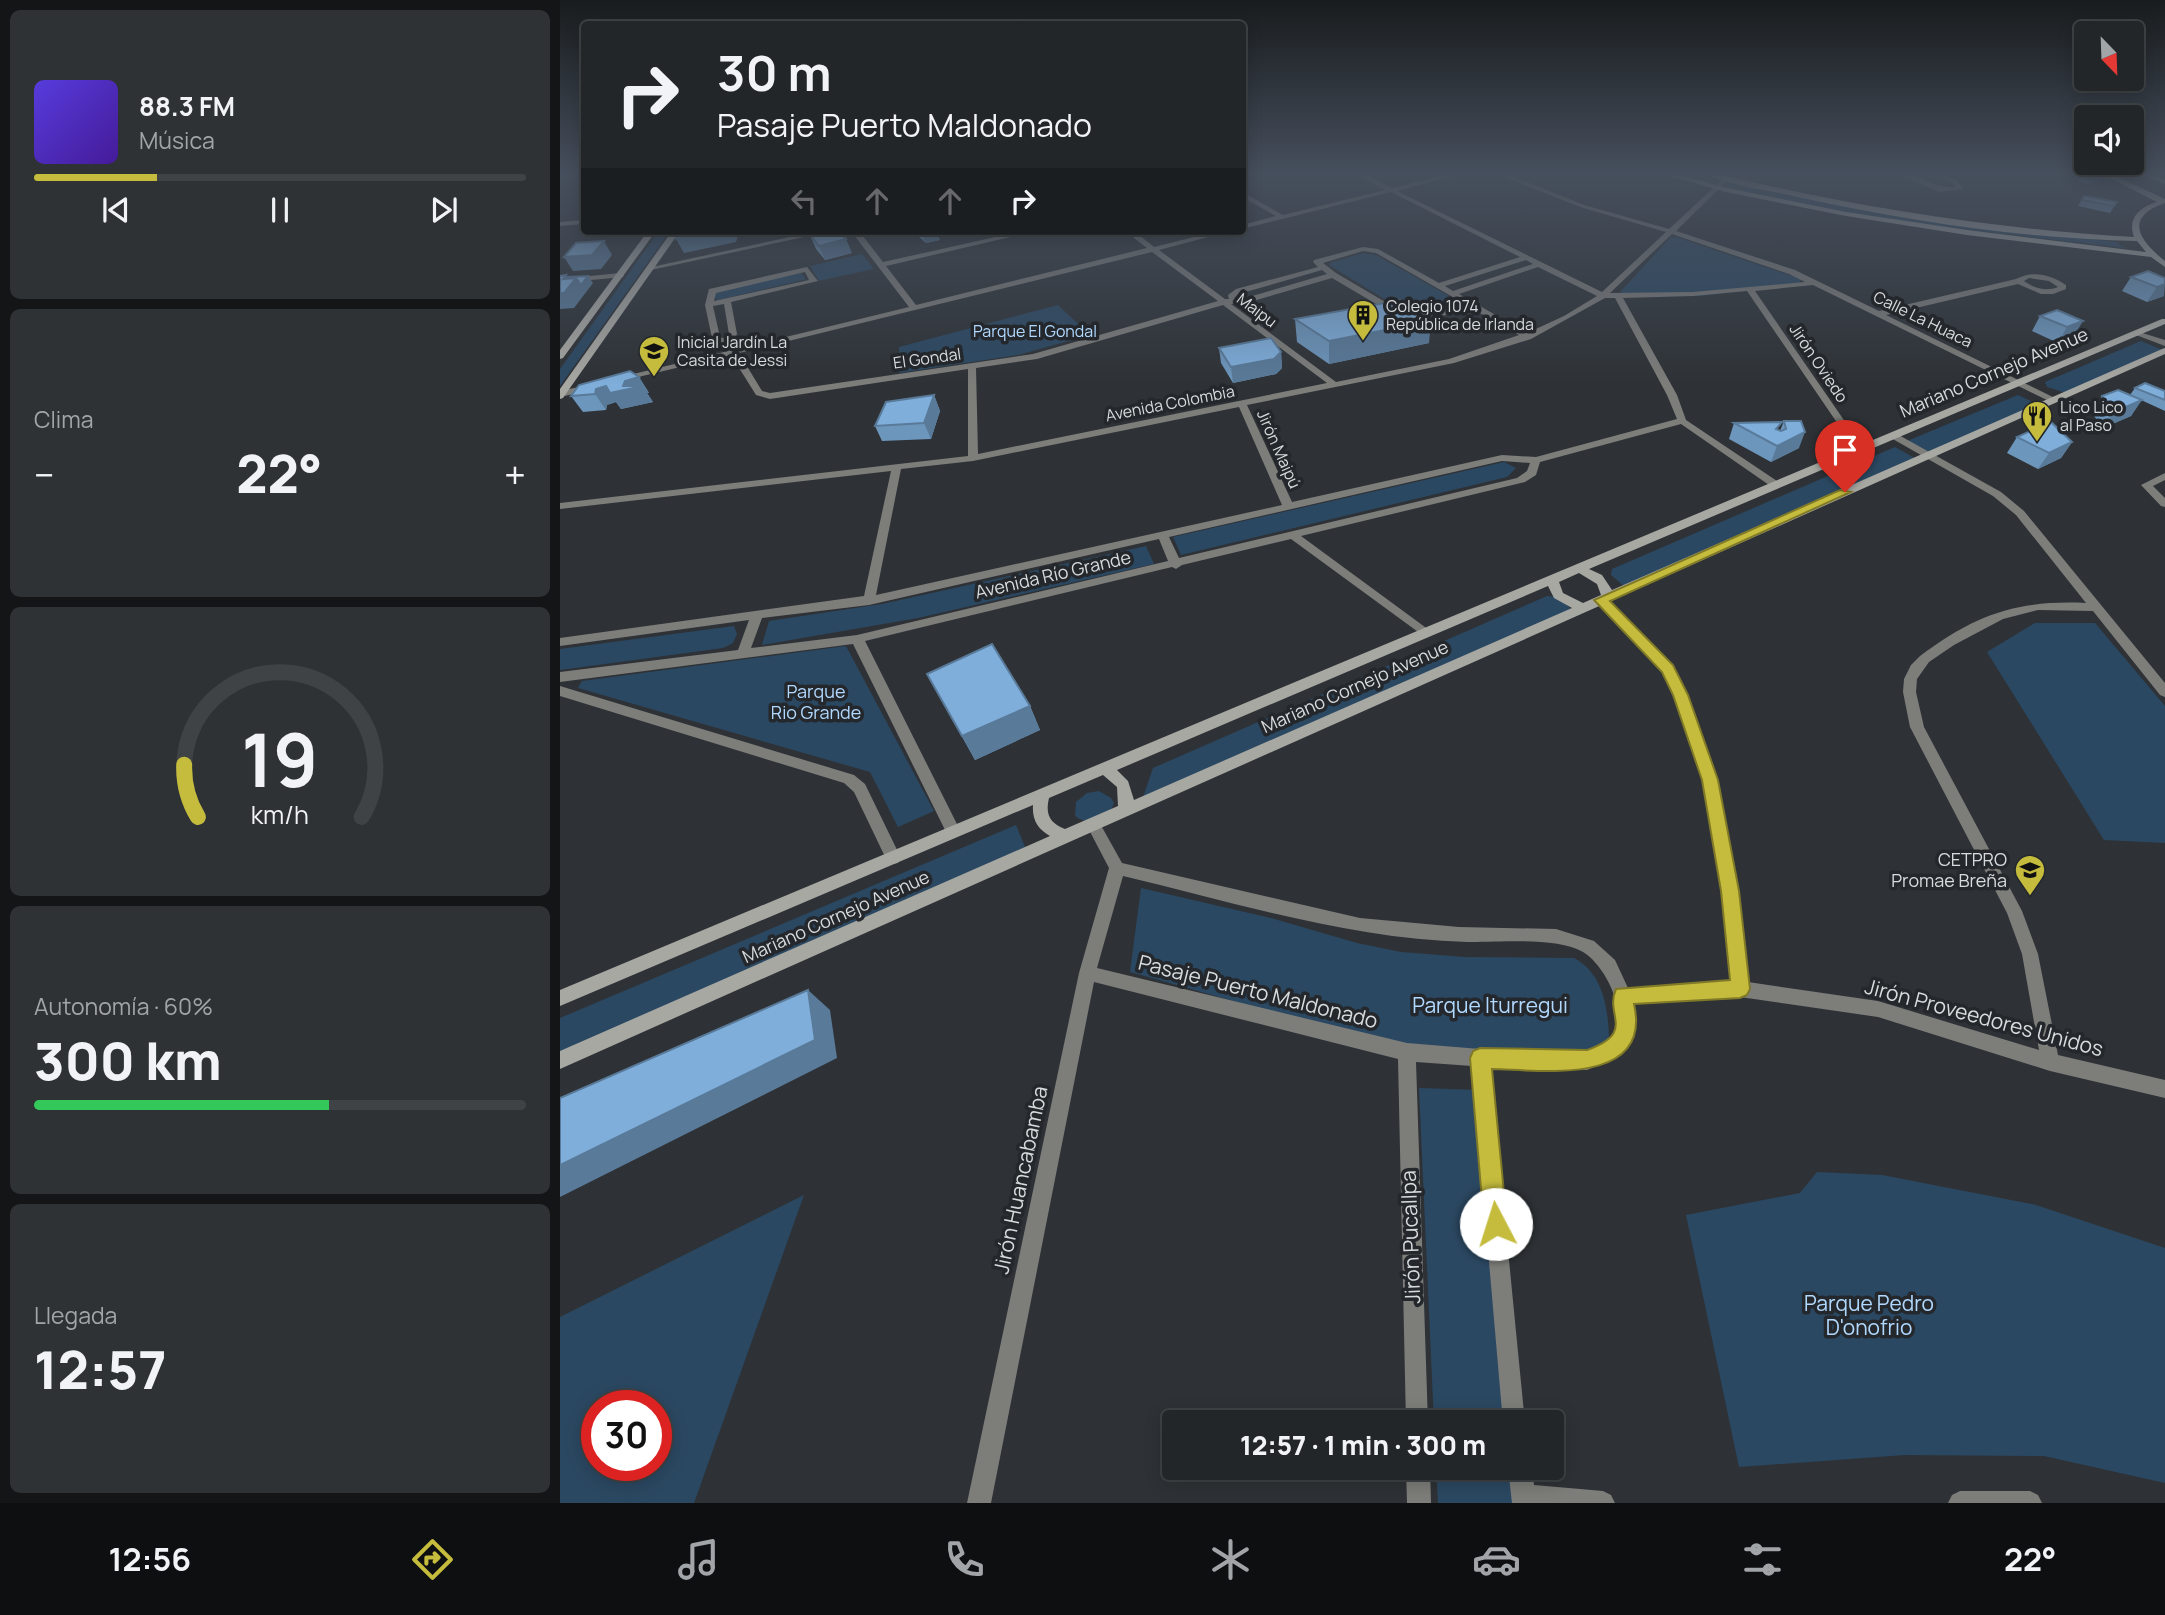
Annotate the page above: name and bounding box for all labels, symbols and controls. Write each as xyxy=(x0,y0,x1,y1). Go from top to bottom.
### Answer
north arrow xyxy=(2074,21,2144,91)
map controls xyxy=(2074,21,2144,175)
text: 30 m xyxy=(717,39,832,106)
icon: right xyxy=(602,49,693,140)
text: 88.3 FM xyxy=(139,88,235,124)
text: Pasaje Puerto Maldonado xyxy=(717,103,1092,147)
button: sound xyxy=(2074,105,2144,175)
text: Música xyxy=(139,124,215,156)
icon: left xyxy=(785,182,823,220)
icon: ahead xyxy=(858,182,896,220)
icon: ahead xyxy=(931,182,969,220)
icon: right xyxy=(1004,182,1042,220)
icon: previous xyxy=(97,191,135,229)
icon: pause xyxy=(261,191,299,229)
icon: next xyxy=(425,191,463,229)
street label: Calle La Huaca xyxy=(1870,286,1976,352)
street label: Maipu xyxy=(1232,288,1282,332)
place label: Colegio 1074 República de Irlanda xyxy=(1386,295,1534,335)
building icon: Colegio 1074 República de Irlanda xyxy=(1346,298,1380,342)
street label: Jirón Oviedo xyxy=(1785,319,1853,407)
park label: Parque El Gondal xyxy=(973,320,1097,342)
street label: Mariano Cornejo Avenue xyxy=(1896,322,2091,423)
place label: Inicial Jardín La Casita de Jessi xyxy=(677,331,787,371)
school or university icon: Inicial Jardín La Casita de Jessi xyxy=(637,334,671,378)
street label: El Gondal xyxy=(892,342,962,374)
street label: Avenida Colombia xyxy=(1104,380,1236,426)
place label: Lico Lico al Paso xyxy=(2060,396,2123,436)
restaurant icon: Lico Lico al Paso xyxy=(2020,399,2054,443)
text: Clima xyxy=(34,403,93,435)
street label: Jirón Maipú xyxy=(1252,406,1306,492)
pin xyxy=(1815,420,1875,492)
icon: arrive xyxy=(1826,431,1864,469)
text: 22° xyxy=(236,438,322,509)
text: − xyxy=(34,448,55,500)
text: + xyxy=(504,448,526,500)
street label: Avenida Río Grande xyxy=(972,544,1133,604)
street label: Mariano Cornejo Avenue xyxy=(1257,634,1452,738)
park label: Parque Rio Grande xyxy=(771,679,861,724)
text: 19 xyxy=(241,710,319,810)
text: km/h xyxy=(251,797,309,832)
place label: CETPRO Promae Breña xyxy=(1891,847,2007,892)
school or university icon: CETPRO Promae Breña xyxy=(2013,853,2047,897)
street label: Mariano Cornejo Avenue xyxy=(738,864,933,968)
street label: Pasaje Puerto Maldonado xyxy=(1136,948,1381,1034)
street label: Jirón Proveedores Unidos xyxy=(1862,972,2106,1062)
text: Autonomía · 60% xyxy=(34,990,213,1022)
park label: Parque Iturregui xyxy=(1412,991,1568,1019)
text: 300 km xyxy=(34,1025,222,1096)
street label: Jirón Huancabamba xyxy=(986,1083,1054,1276)
street label: Jirón Pucallpa xyxy=(1394,1170,1426,1304)
position arrow xyxy=(1459,1187,1533,1261)
park label: Parque Pedro D'onofrio xyxy=(1804,1289,1934,1341)
text: Llegada xyxy=(34,1299,117,1331)
text: 12:57 xyxy=(34,1334,167,1405)
speed limit sign: 30 xyxy=(581,1390,672,1481)
text: 12:57 · 1 min · 300 m xyxy=(1240,1427,1486,1463)
icon: directions xyxy=(408,1535,457,1584)
icon: music xyxy=(674,1535,723,1584)
icon: phone xyxy=(940,1535,989,1584)
icon: climate xyxy=(1206,1535,1255,1584)
icon: car xyxy=(1472,1535,1521,1584)
icon: filters xyxy=(1738,1535,1787,1584)
text: 12:56 xyxy=(108,1537,191,1581)
text: 22° xyxy=(2004,1537,2056,1581)

